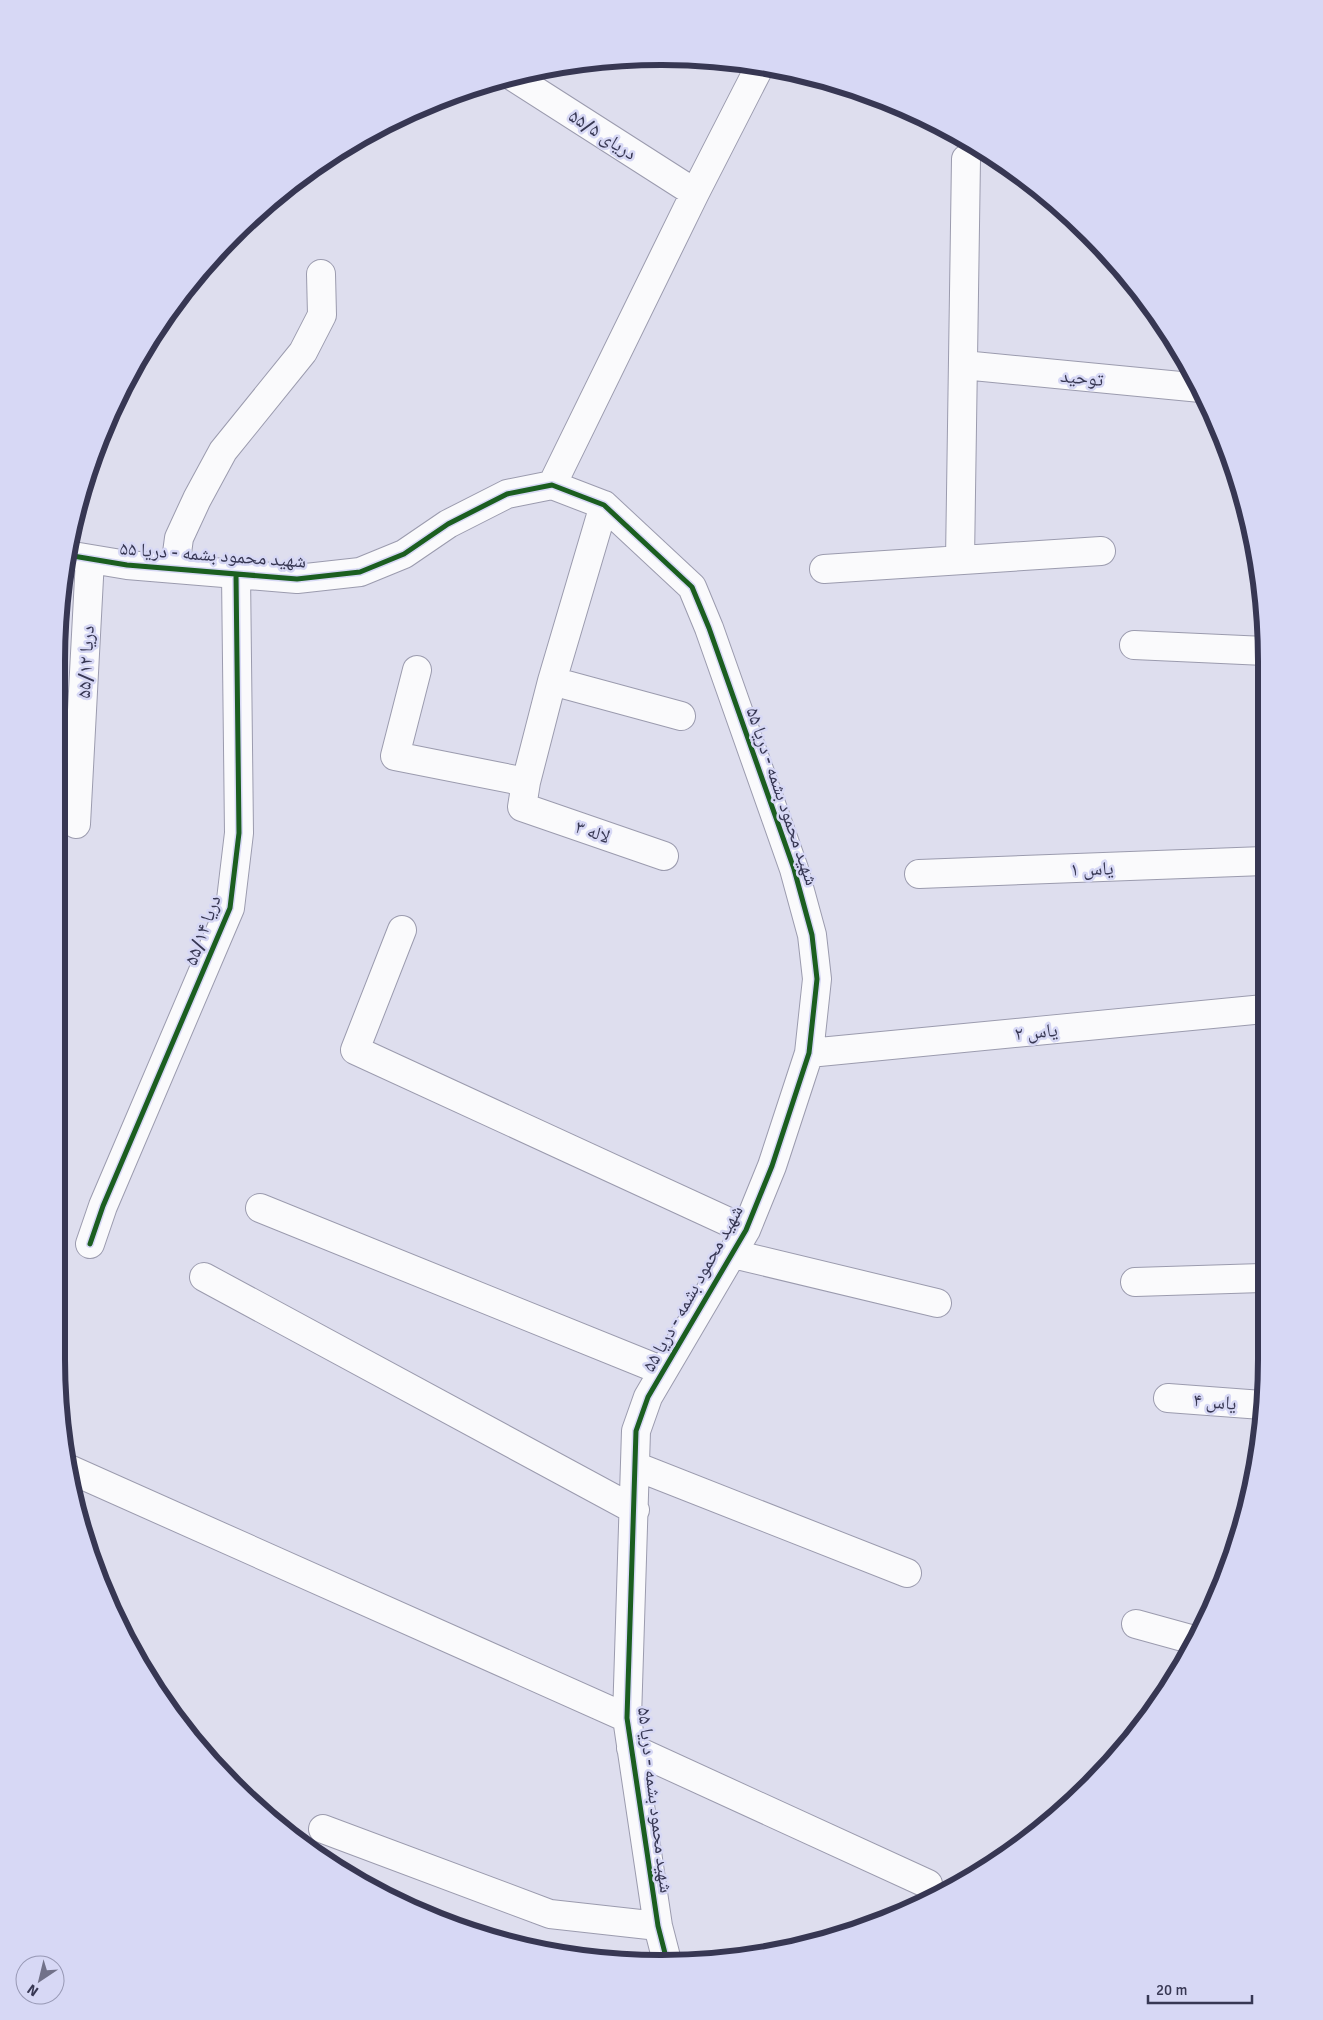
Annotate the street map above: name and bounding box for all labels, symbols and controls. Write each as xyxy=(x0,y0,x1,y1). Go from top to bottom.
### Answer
street label: دریای ۵۵/۵ xyxy=(564,104,641,166)
street label: توحید xyxy=(1059,364,1105,392)
street label: شهید محمود بشمه - دریا ۵۵ xyxy=(119,537,307,573)
street label: دریا ۵۵/۱۲ xyxy=(72,625,100,699)
street label: شهید محمود بشمه - دریا ۵۵ xyxy=(740,704,824,889)
street label: لاله ۳ xyxy=(572,815,613,849)
street label: یاس ۱ xyxy=(1070,856,1114,882)
street label: دریا ۵۵/۱۴ xyxy=(179,892,227,969)
street label: یاس ۲ xyxy=(1013,1018,1059,1046)
street label: شهید محمود بشمه - دریا ۵۵ xyxy=(637,1201,749,1376)
street label: یاس ۴ xyxy=(1192,1388,1238,1416)
street label: شهید محمود بشمه - دریا ۵۵ xyxy=(632,1706,678,1894)
north arrow xyxy=(15,1955,65,2005)
scale bar xyxy=(1148,1972,1252,2004)
text: N xyxy=(24,1980,42,2000)
text: 20 m xyxy=(1156,1981,1187,1999)

